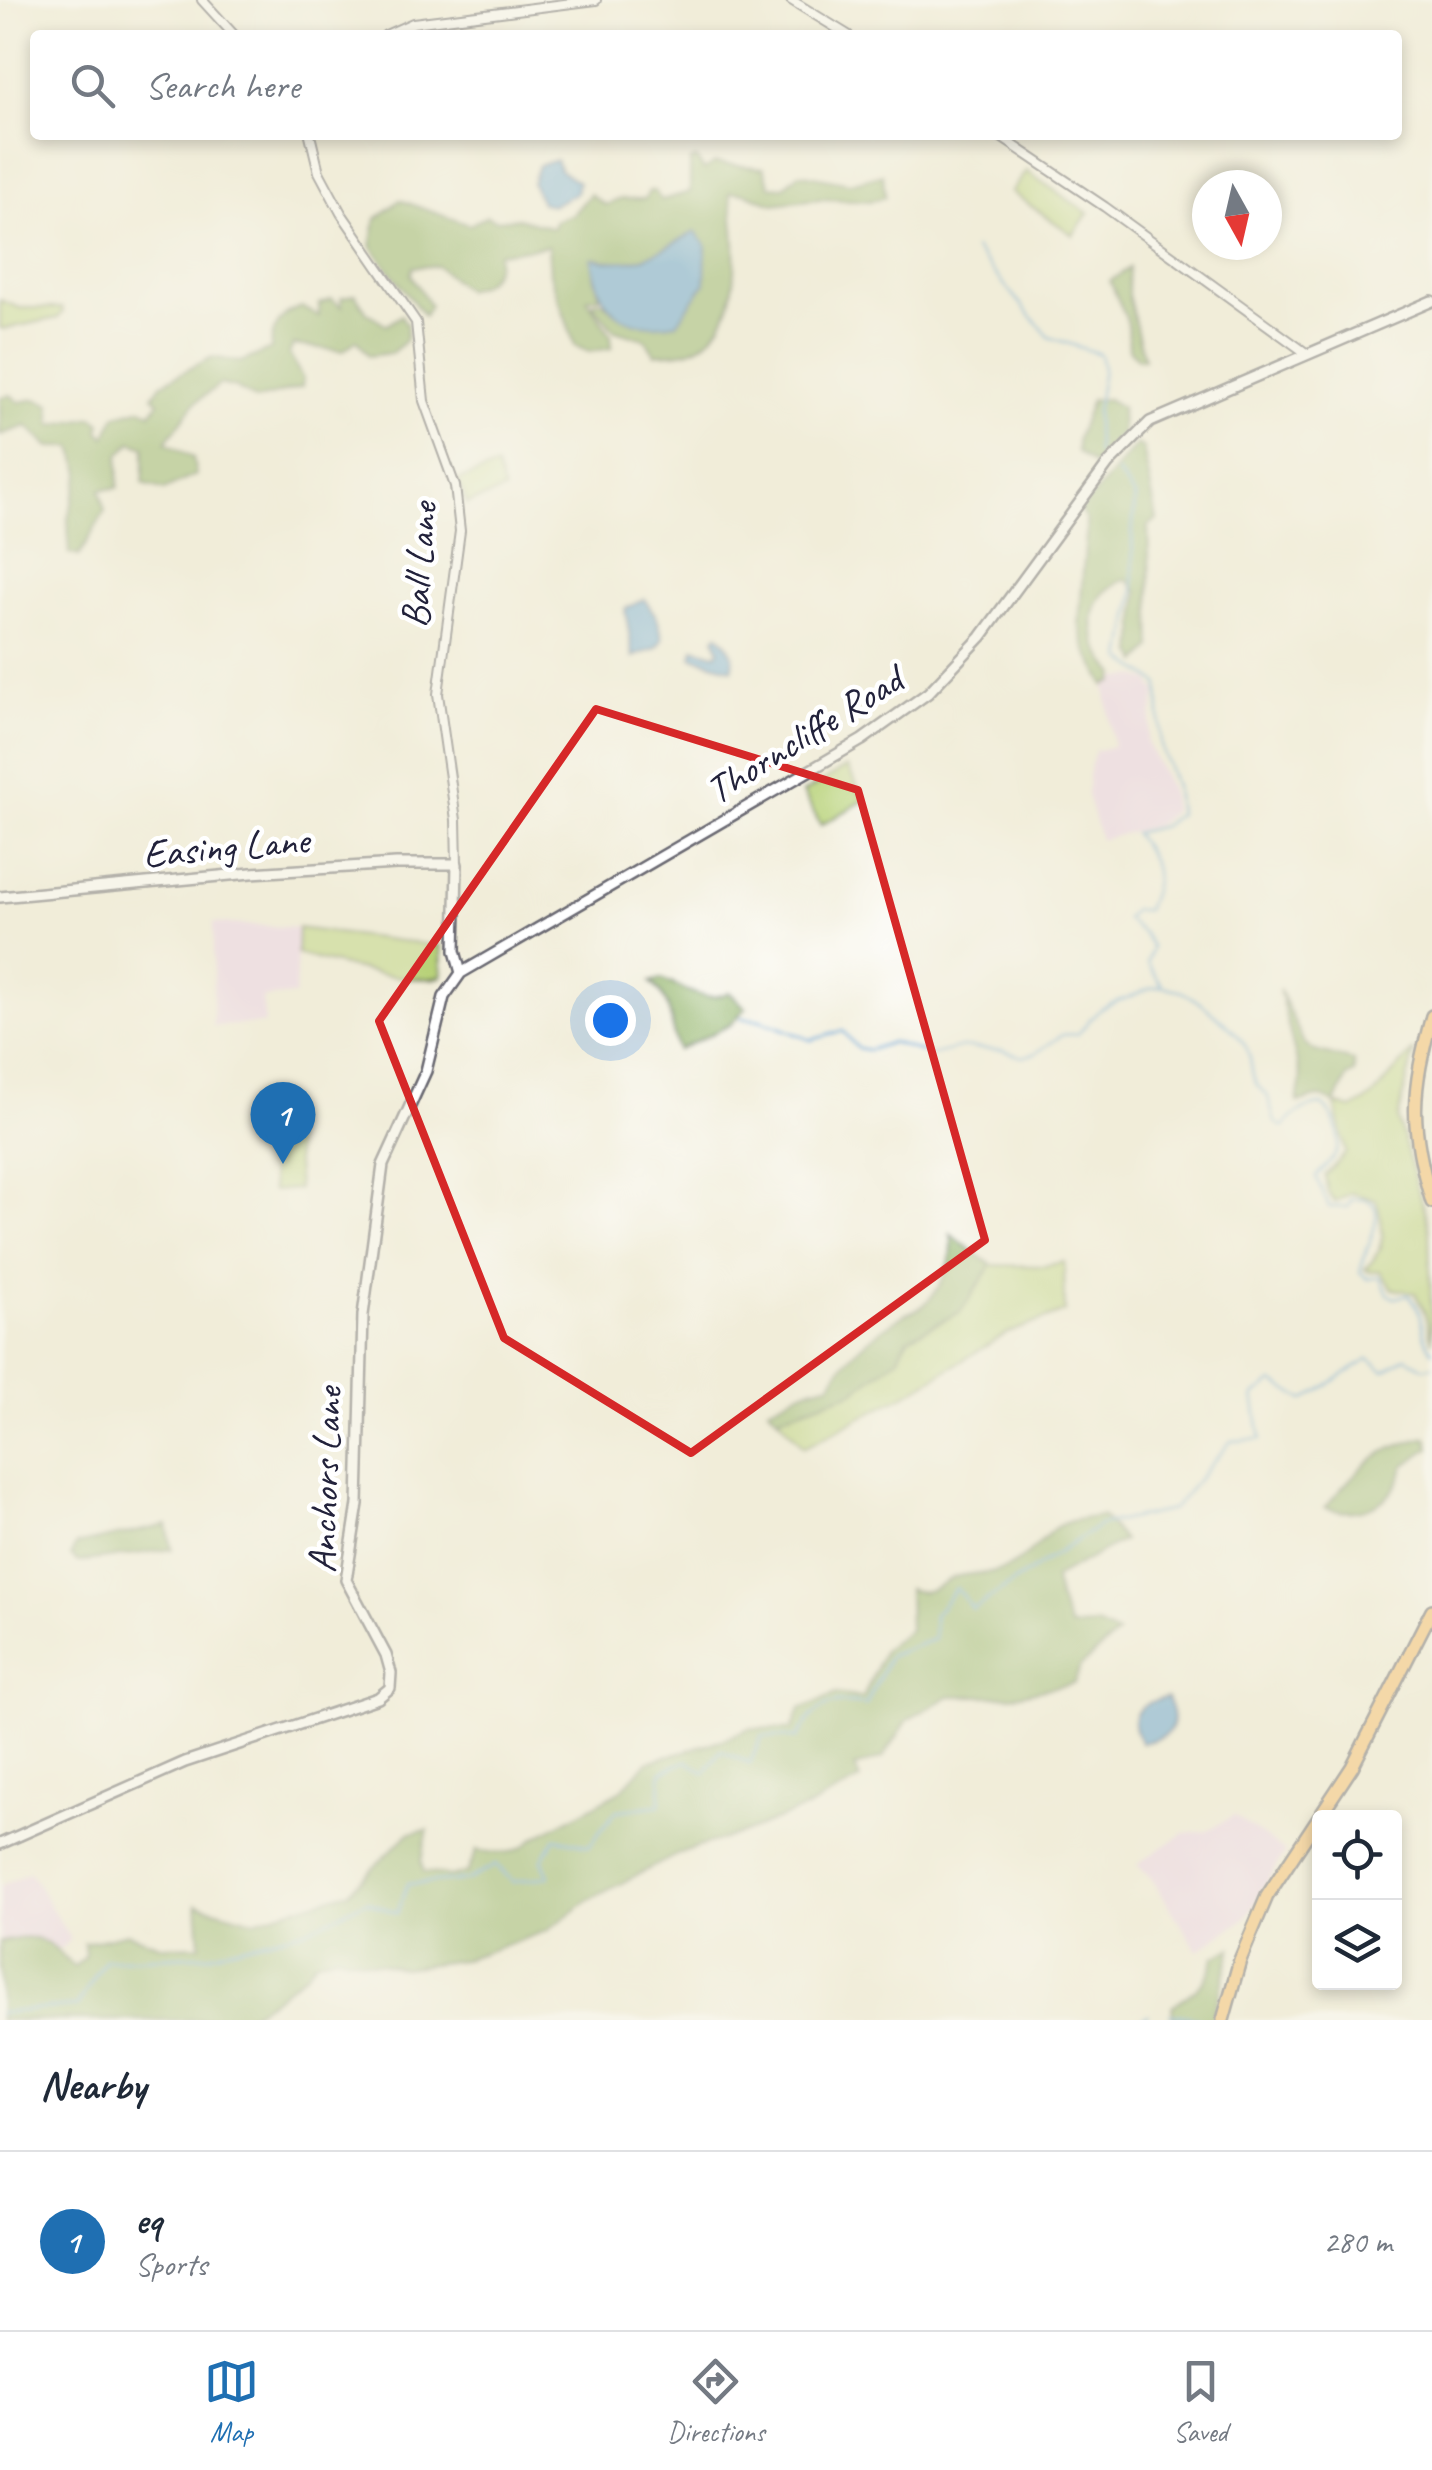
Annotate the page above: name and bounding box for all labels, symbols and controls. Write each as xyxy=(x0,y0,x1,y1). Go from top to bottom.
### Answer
search box xyxy=(30,30,1402,140)
icon: search xyxy=(65,58,120,113)
text: Search here xyxy=(145,62,300,109)
north arrow xyxy=(1192,170,1282,260)
street label: Ball Lane xyxy=(390,498,449,629)
street label: Thorncliffe Road xyxy=(696,652,917,815)
street label: Easing Lane xyxy=(141,815,314,879)
your location xyxy=(585,995,636,1046)
pin: 1 xyxy=(250,1082,316,1164)
street label: Anchors Lane xyxy=(297,1383,353,1574)
map controls xyxy=(1312,1810,1402,1990)
button: locate xyxy=(1312,1810,1402,1900)
button: layers xyxy=(1312,1900,1402,1990)
text: Nearby xyxy=(40,2059,146,2112)
text: eq xyxy=(135,2197,162,2244)
text: 1 xyxy=(65,2221,80,2262)
text: 280 m xyxy=(1323,2221,1392,2262)
text: Sports xyxy=(135,2244,207,2285)
tab: Map xyxy=(204,2354,259,2449)
tab: Directions xyxy=(667,2354,765,2449)
tab: Saved xyxy=(1173,2354,1228,2449)

